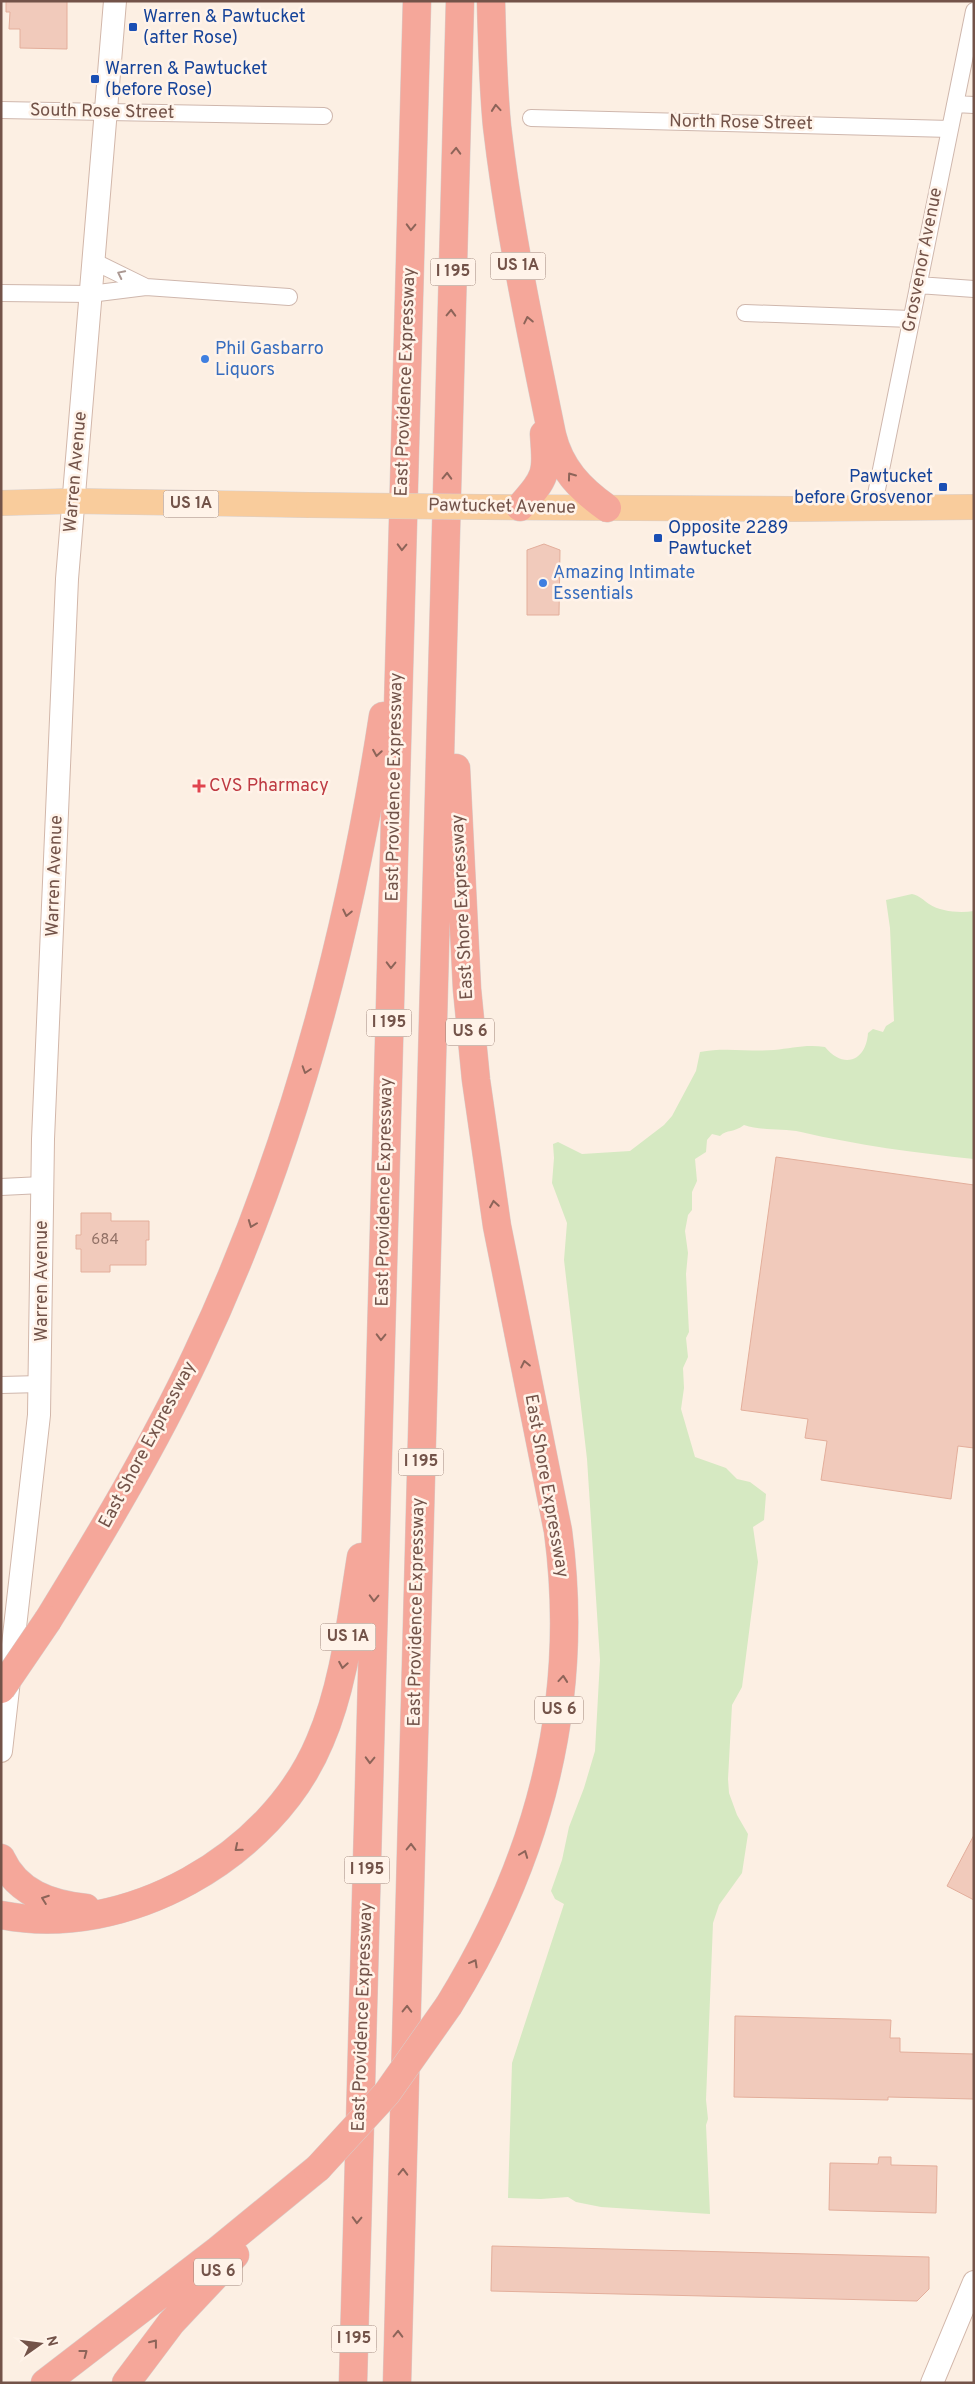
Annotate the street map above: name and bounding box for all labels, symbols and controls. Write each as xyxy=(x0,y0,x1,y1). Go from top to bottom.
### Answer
place label: Warren & Pawtucket (after Rose) xyxy=(143,6,306,50)
marker: Warren & Pawtucket (after Rose) xyxy=(127,21,139,33)
place label: Warren & Pawtucket (before Rose) xyxy=(105,58,268,102)
marker: Warren & Pawtucket (before Rose) xyxy=(89,73,101,85)
street label: South Rose Street xyxy=(30,99,174,125)
one-way arrow xyxy=(491,104,502,112)
street label: North Rose Street xyxy=(669,110,813,136)
one-way arrow xyxy=(451,147,461,154)
street label: Grosvenor Avenue xyxy=(898,186,948,334)
one-way arrow xyxy=(405,224,416,232)
road number: US 1A xyxy=(490,252,546,280)
road number: I 195 xyxy=(430,258,476,286)
street label: East Providence Expressway xyxy=(391,267,421,497)
one-way arrow xyxy=(117,270,126,281)
one-way arrow xyxy=(446,309,457,317)
one-way arrow xyxy=(523,316,534,325)
place label: Phil Gasbarro Liquors xyxy=(215,338,324,382)
marker: Phil Gasbarro Liquors xyxy=(199,353,211,365)
street label: Warren Avenue xyxy=(59,410,93,534)
place label: Pawtucket before Grosvenor xyxy=(794,466,933,510)
one-way arrow xyxy=(442,471,452,479)
one-way arrow xyxy=(568,472,577,482)
marker: Pawtucket before Grosvenor xyxy=(937,481,949,493)
road number: US 1A xyxy=(164,490,218,518)
street label: Pawtucket Avenue xyxy=(428,494,576,520)
place label: Opposite 2289 Pawtucket xyxy=(668,517,789,561)
marker: Opposite 2289 Pawtucket xyxy=(652,532,664,544)
one-way arrow xyxy=(396,544,407,552)
place label: Amazing Intimate Essentials xyxy=(553,562,695,606)
marker: Amazing Intimate Essentials xyxy=(537,577,549,589)
street label: East Providence Expressway xyxy=(382,672,408,902)
one-way arrow xyxy=(372,749,382,758)
place label: CVS Pharmacy xyxy=(209,775,329,798)
marker: CVS Pharmacy xyxy=(193,780,205,792)
street label: East Shore Expressway xyxy=(447,814,479,1000)
street label: Warren Avenue xyxy=(41,815,69,937)
one-way arrow xyxy=(342,908,352,917)
one-way arrow xyxy=(385,961,396,969)
road number: I 195 xyxy=(366,1010,412,1036)
road number: US 6 xyxy=(446,1019,494,1046)
one-way arrow xyxy=(301,1065,311,1074)
street label: East Providence Expressway xyxy=(372,1077,398,1307)
one-way arrow xyxy=(489,1200,499,1208)
one-way arrow xyxy=(248,1219,258,1227)
street label: Warren Avenue xyxy=(31,1220,54,1342)
house number: 684 xyxy=(91,1231,119,1250)
one-way arrow xyxy=(376,1334,386,1341)
street label: East Shore Expressway xyxy=(94,1358,202,1532)
one-way arrow xyxy=(520,1359,530,1368)
street label: East Shore Expressway xyxy=(519,1393,573,1579)
road number: I 195 xyxy=(398,1448,444,1475)
street label: East Providence Expressway xyxy=(404,1497,430,1727)
one-way arrow xyxy=(369,1594,379,1602)
road number: US 1A xyxy=(320,1624,376,1650)
one-way arrow xyxy=(338,1660,348,1669)
one-way arrow xyxy=(557,1675,568,1683)
road number: US 6 xyxy=(535,1696,583,1724)
one-way arrow xyxy=(364,1756,375,1764)
one-way arrow xyxy=(234,1842,243,1851)
one-way arrow xyxy=(406,1842,416,1850)
one-way arrow xyxy=(518,1850,528,1859)
road number: I 195 xyxy=(344,1856,390,1884)
one-way arrow xyxy=(41,1895,50,1905)
street label: East Providence Expressway xyxy=(348,1902,378,2132)
one-way arrow xyxy=(468,1960,478,1969)
one-way arrow xyxy=(402,2005,412,2012)
one-way arrow xyxy=(397,2167,408,2175)
one-way arrow xyxy=(352,2216,362,2224)
road number: US 6 xyxy=(194,2258,242,2286)
north arrow xyxy=(15,2319,65,2369)
road number: I 195 xyxy=(332,2326,376,2352)
one-way arrow xyxy=(393,2330,404,2338)
text: N xyxy=(42,2334,61,2348)
one-way arrow xyxy=(149,2340,158,2349)
one-way arrow xyxy=(78,2350,88,2359)

